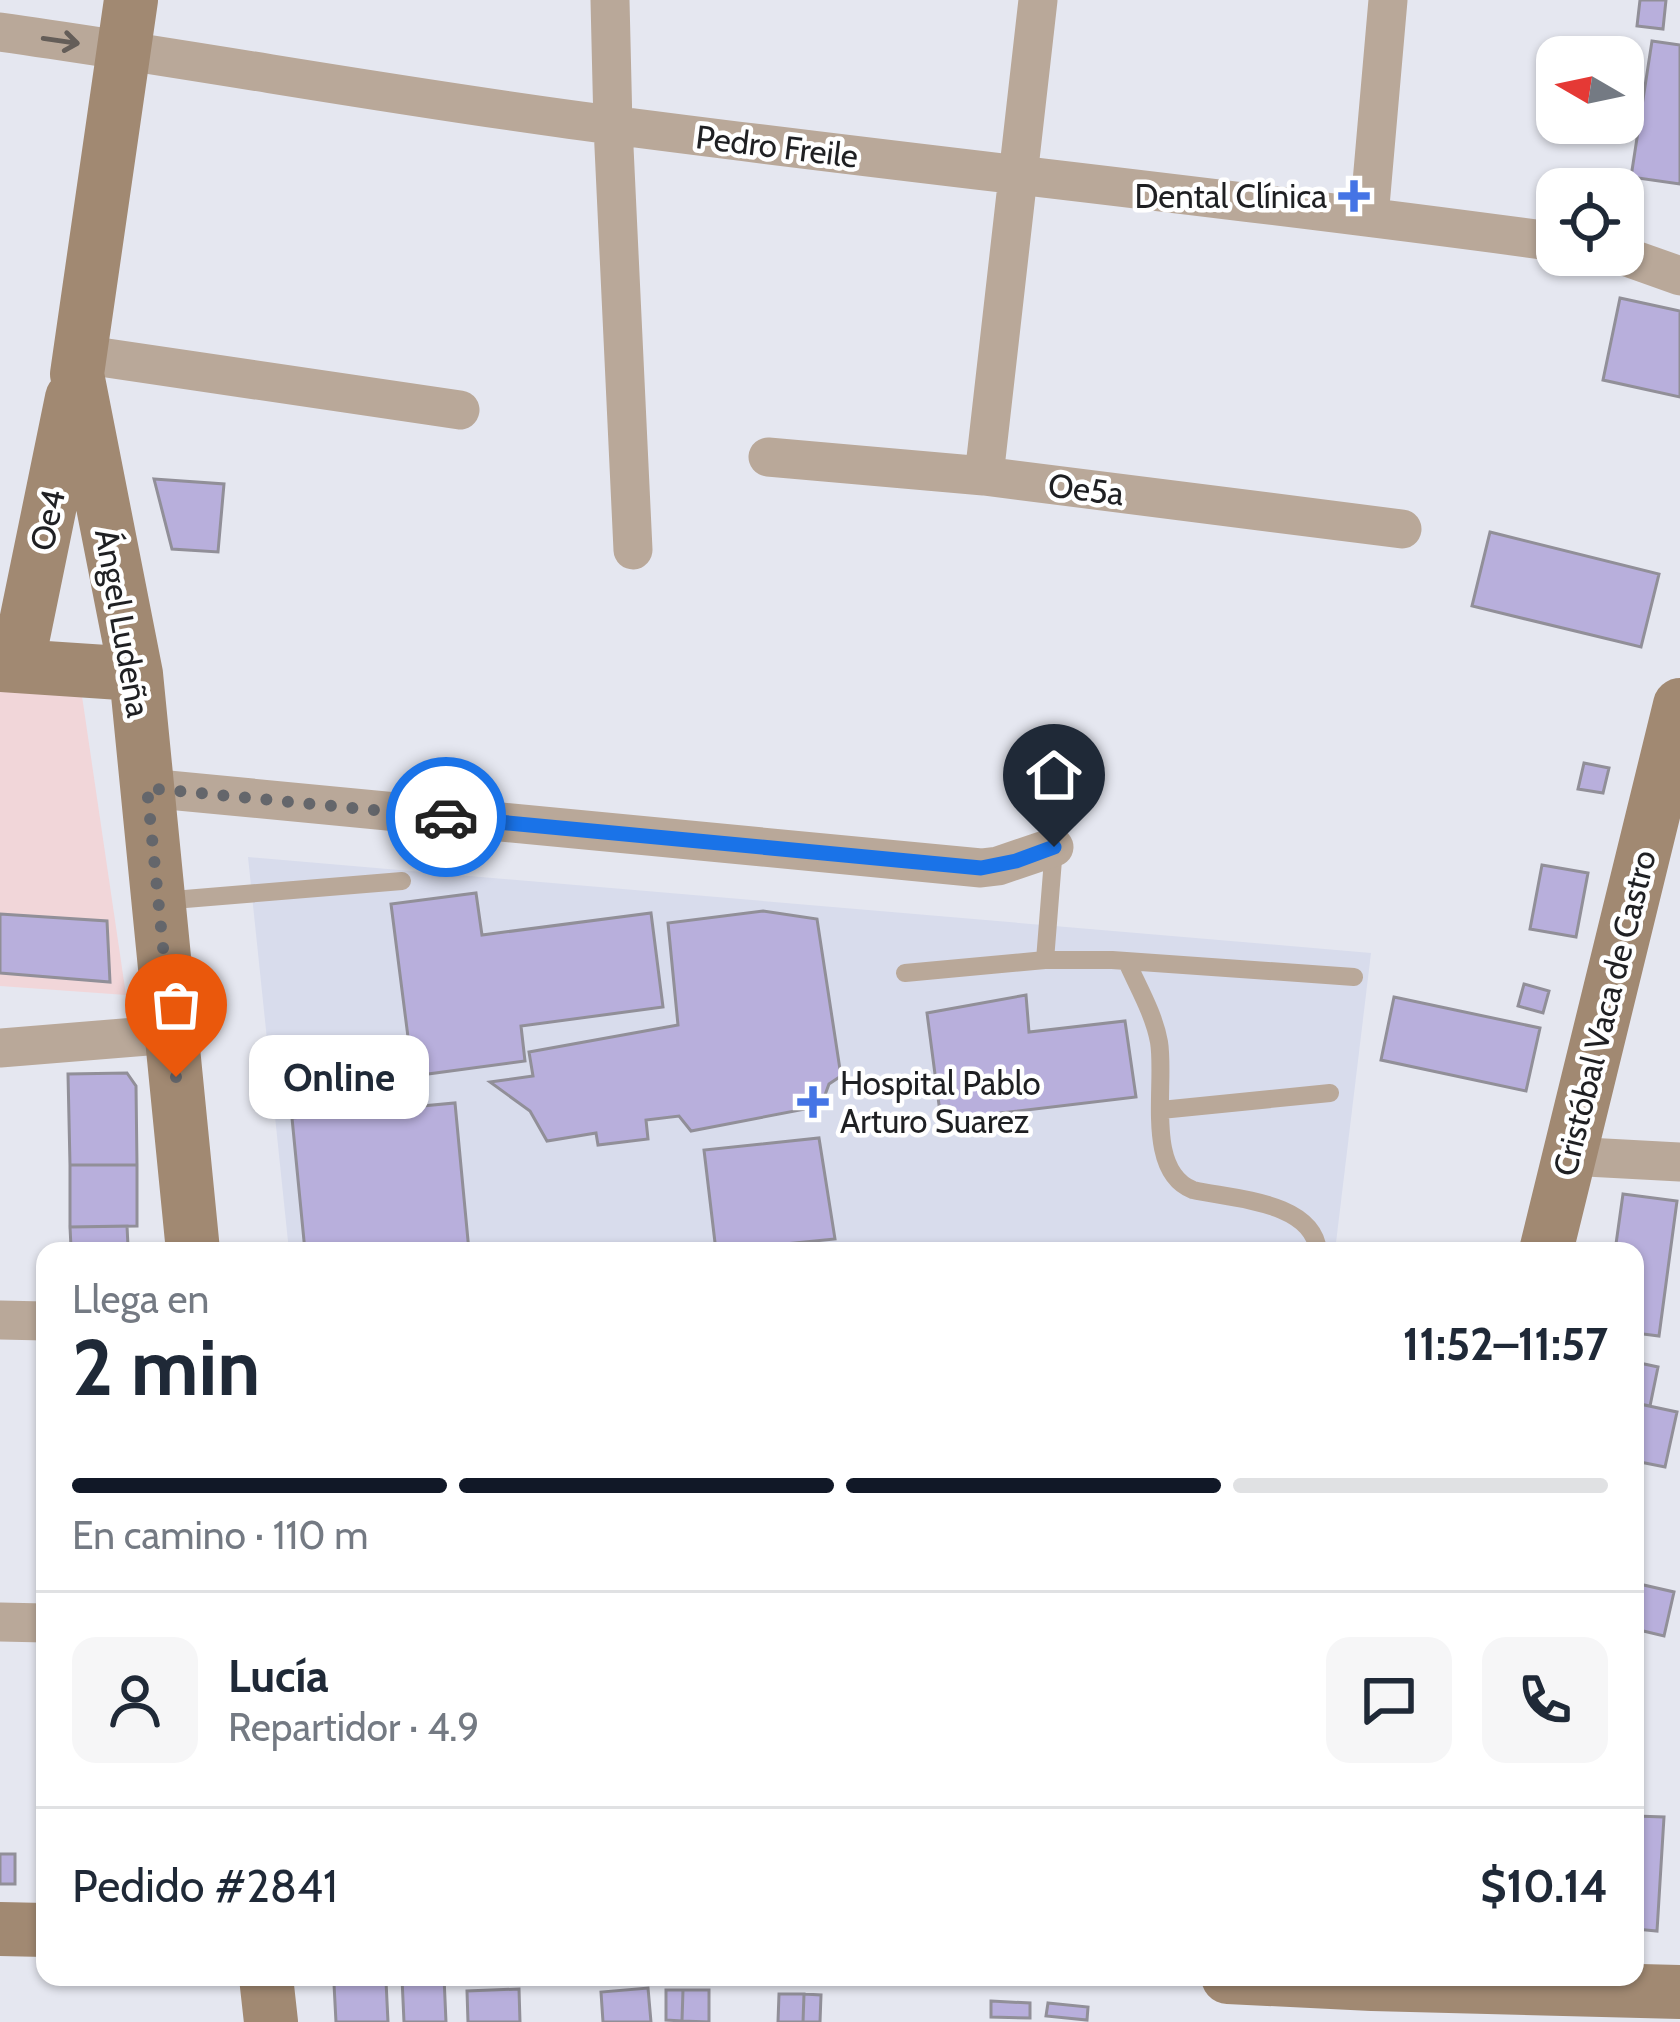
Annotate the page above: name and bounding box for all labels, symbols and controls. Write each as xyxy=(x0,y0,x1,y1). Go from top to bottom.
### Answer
one-way arrow xyxy=(41,30,80,53)
north arrow xyxy=(1536,36,1644,144)
map controls xyxy=(1536,36,1644,276)
street label: Pedro Freile xyxy=(693,116,861,176)
button: locate xyxy=(1536,168,1644,276)
place label: Dental Clínica xyxy=(1135,176,1327,216)
marker: Dental Clínica xyxy=(1338,180,1370,212)
street label: Oe5a xyxy=(1046,465,1126,513)
street label: Oe4 xyxy=(21,486,73,554)
street label: Ángel Ludeña xyxy=(87,526,159,720)
pin xyxy=(1003,724,1105,847)
icon: home xyxy=(1021,742,1087,808)
courier xyxy=(386,757,506,877)
icon: car xyxy=(413,784,479,850)
street label: Cristóbal Vaca de Castro xyxy=(1544,846,1664,1180)
pin xyxy=(125,954,227,1077)
icon: bag xyxy=(143,972,209,1038)
callout: Online xyxy=(248,1035,428,1119)
text: Online xyxy=(283,1053,395,1101)
place label: Hospital Pablo Arturo Suarez xyxy=(840,1063,1041,1141)
marker: Hospital Pablo Arturo Suarez xyxy=(797,1086,829,1118)
text: Llega en xyxy=(72,1275,209,1323)
text: 11:52–11:57 xyxy=(1403,1317,1608,1371)
text: 2 min xyxy=(72,1320,260,1415)
text: En camino · 110 m xyxy=(72,1511,368,1559)
button: person xyxy=(72,1637,198,1763)
button: chat xyxy=(1326,1637,1452,1763)
button: phone xyxy=(1482,1637,1608,1763)
text: Lucía xyxy=(228,1649,329,1703)
text: Repartidor · 4.9 xyxy=(228,1703,479,1751)
text: Pedido #2841 xyxy=(72,1859,338,1913)
text: $10.14 xyxy=(1480,1859,1608,1913)

